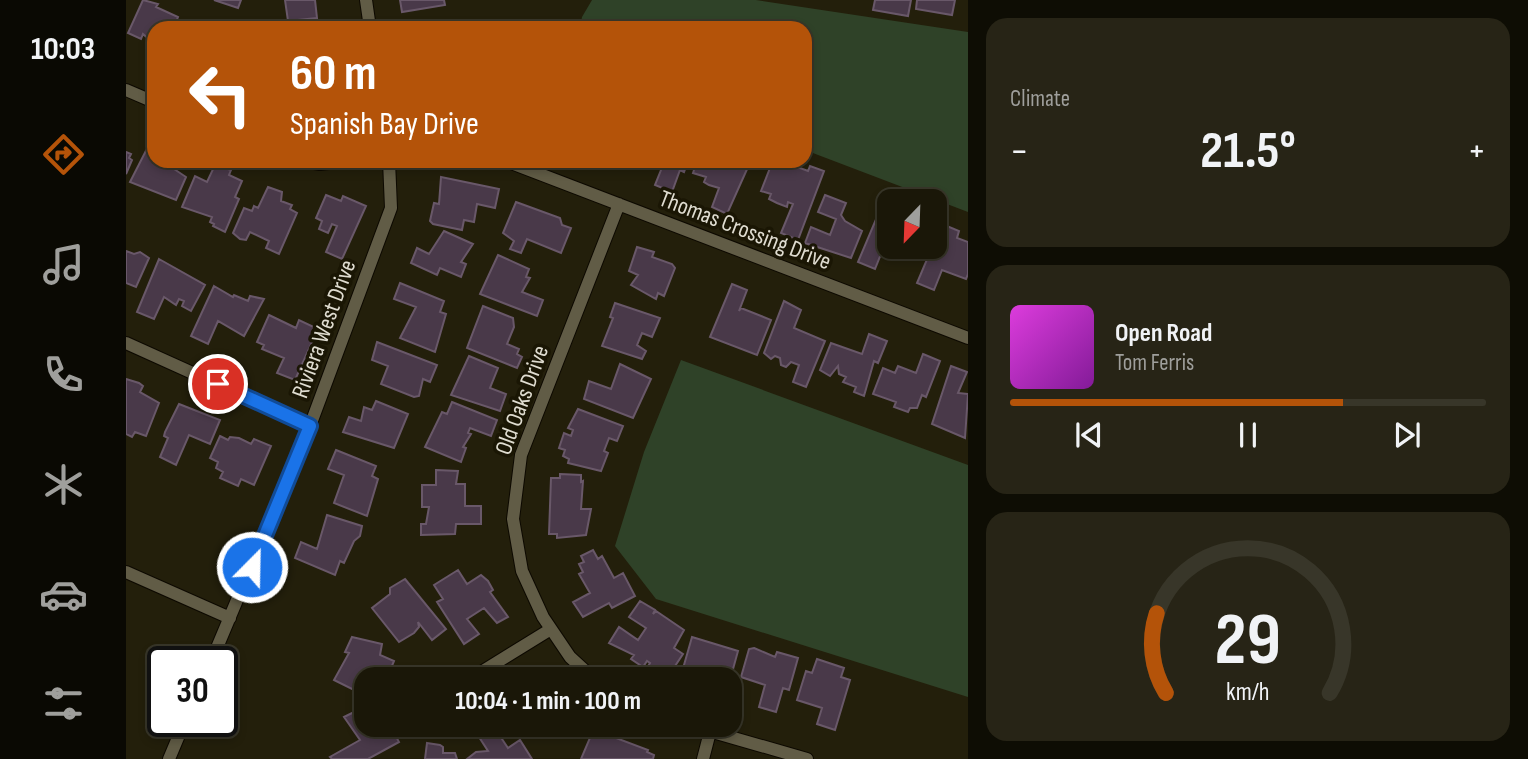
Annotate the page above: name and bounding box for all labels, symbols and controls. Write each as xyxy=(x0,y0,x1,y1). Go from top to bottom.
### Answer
text: 10:03 xyxy=(31,30,95,69)
text: 60 m xyxy=(290,45,377,104)
icon: left xyxy=(175,49,266,140)
text: Climate xyxy=(1010,85,1070,113)
text: Spanish Bay Drive xyxy=(290,105,479,144)
text: 21.5° xyxy=(1200,120,1296,183)
text: − xyxy=(1010,129,1029,174)
text: + xyxy=(1467,129,1486,174)
icon: directions xyxy=(39,130,88,179)
street label: Thomas Crossing Drive xyxy=(655,184,835,276)
north arrow xyxy=(877,189,947,259)
map controls xyxy=(877,189,947,259)
icon: music xyxy=(39,240,88,289)
street label: Riviera West Drive xyxy=(286,256,362,402)
text: Open Road xyxy=(1115,318,1212,349)
street label: Old Oaks Drive xyxy=(489,341,555,459)
text: Tom Ferris xyxy=(1115,349,1194,377)
icon: phone xyxy=(39,350,88,399)
pin xyxy=(188,354,248,414)
icon: arrive xyxy=(199,365,237,403)
icon: previous xyxy=(1070,416,1108,454)
icon: pause xyxy=(1229,416,1267,454)
icon: next xyxy=(1388,416,1426,454)
icon: climate xyxy=(39,460,88,509)
position arrow xyxy=(215,530,289,604)
icon: car xyxy=(39,570,88,619)
text: 29 xyxy=(1215,597,1281,685)
speed limit sign: 30 xyxy=(147,646,238,737)
text: km/h xyxy=(1226,676,1270,707)
icon: filters xyxy=(39,679,88,728)
text: 10:04 · 1 min · 100 m xyxy=(455,686,641,717)

